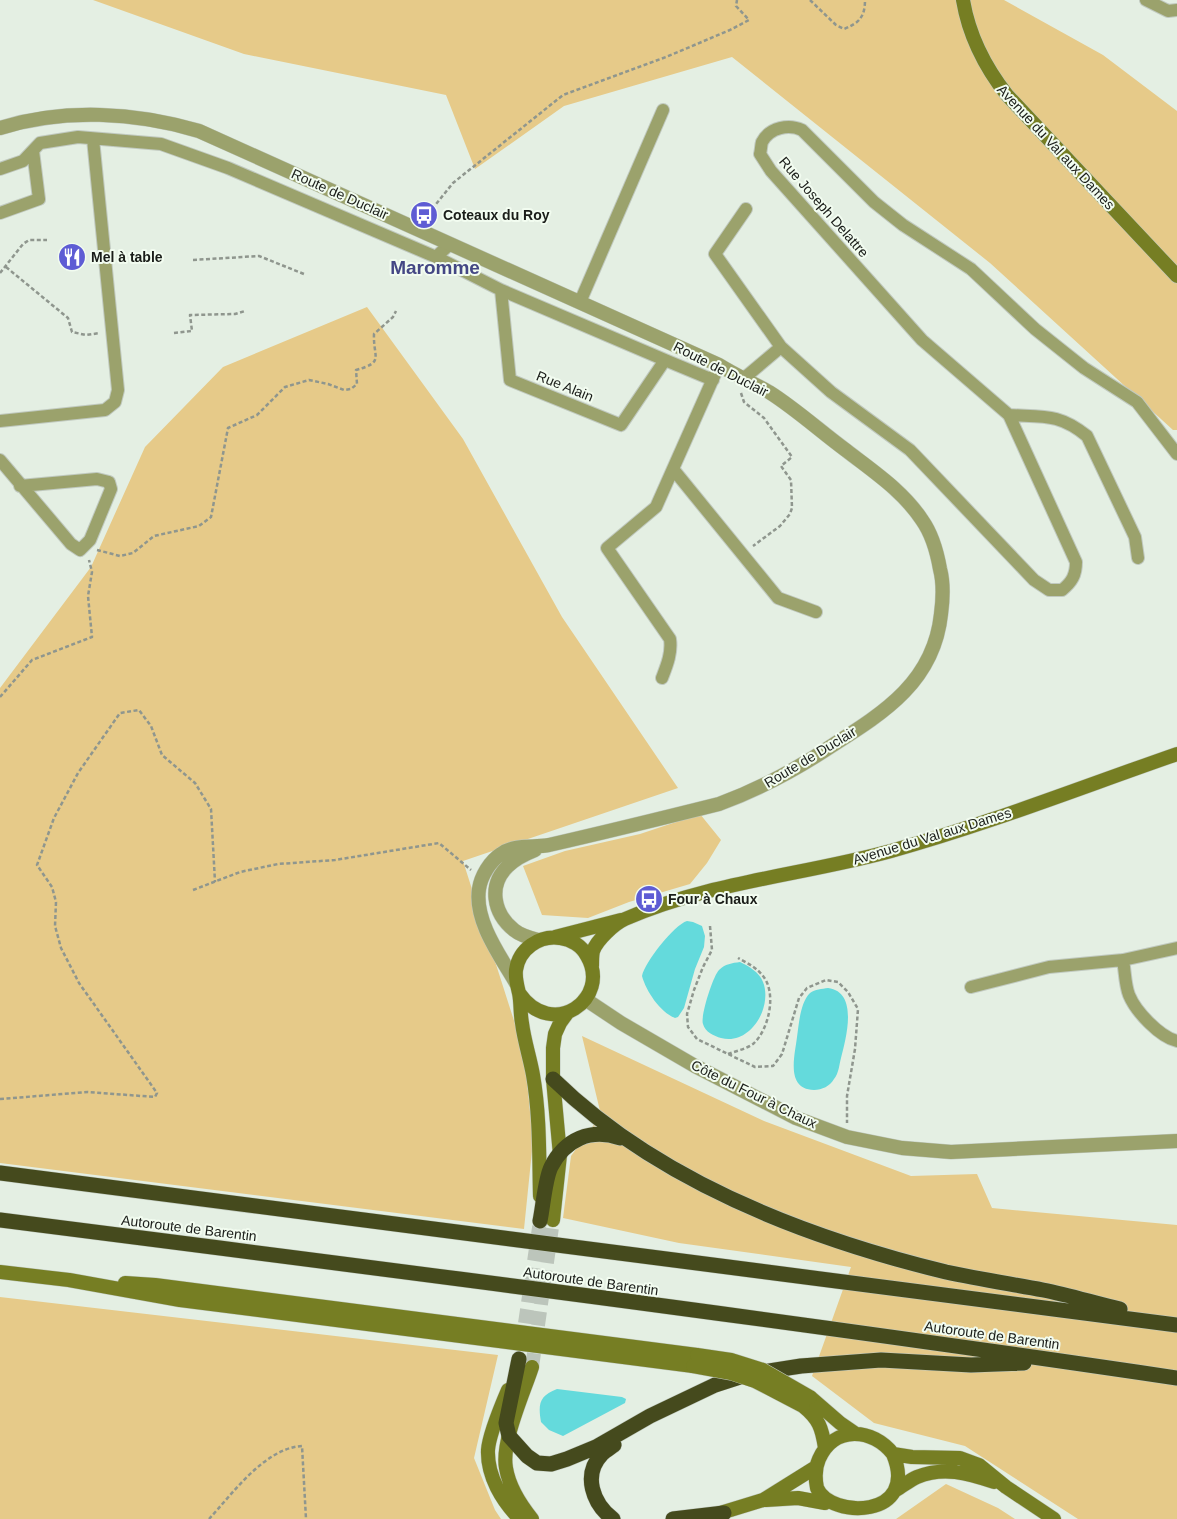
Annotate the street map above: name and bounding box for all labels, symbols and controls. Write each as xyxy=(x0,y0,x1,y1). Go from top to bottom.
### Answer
street label: Avenue du Val aux Dames xyxy=(994,81,1118,213)
street label: Rue Joseph Delattre xyxy=(776,154,872,261)
street label: Route de Duclair xyxy=(289,165,391,223)
bus stop icon: Coteaux du Roy xyxy=(409,200,439,230)
place label: Coteaux du Roy xyxy=(443,207,550,223)
restaurant icon: Mel à table xyxy=(57,242,87,272)
place label: Mel à table xyxy=(91,249,163,265)
district label: Maromme xyxy=(390,257,480,278)
street label: Route de Duclair xyxy=(671,338,771,400)
street label: Rue Alain xyxy=(534,367,596,405)
street label: Route de Duclair xyxy=(761,723,859,791)
street label: Avenue du Val aux Dames xyxy=(851,804,1013,868)
bus stop icon: Four à Chaux xyxy=(634,884,664,914)
place label: Four à Chaux xyxy=(668,891,758,907)
street label: Côte du Four à Chaux xyxy=(689,1057,819,1131)
street label: Autoroute de Barentin xyxy=(120,1212,258,1244)
street label: Autoroute de Barentin xyxy=(522,1264,660,1298)
street label: Autoroute de Barentin xyxy=(923,1318,1061,1352)

